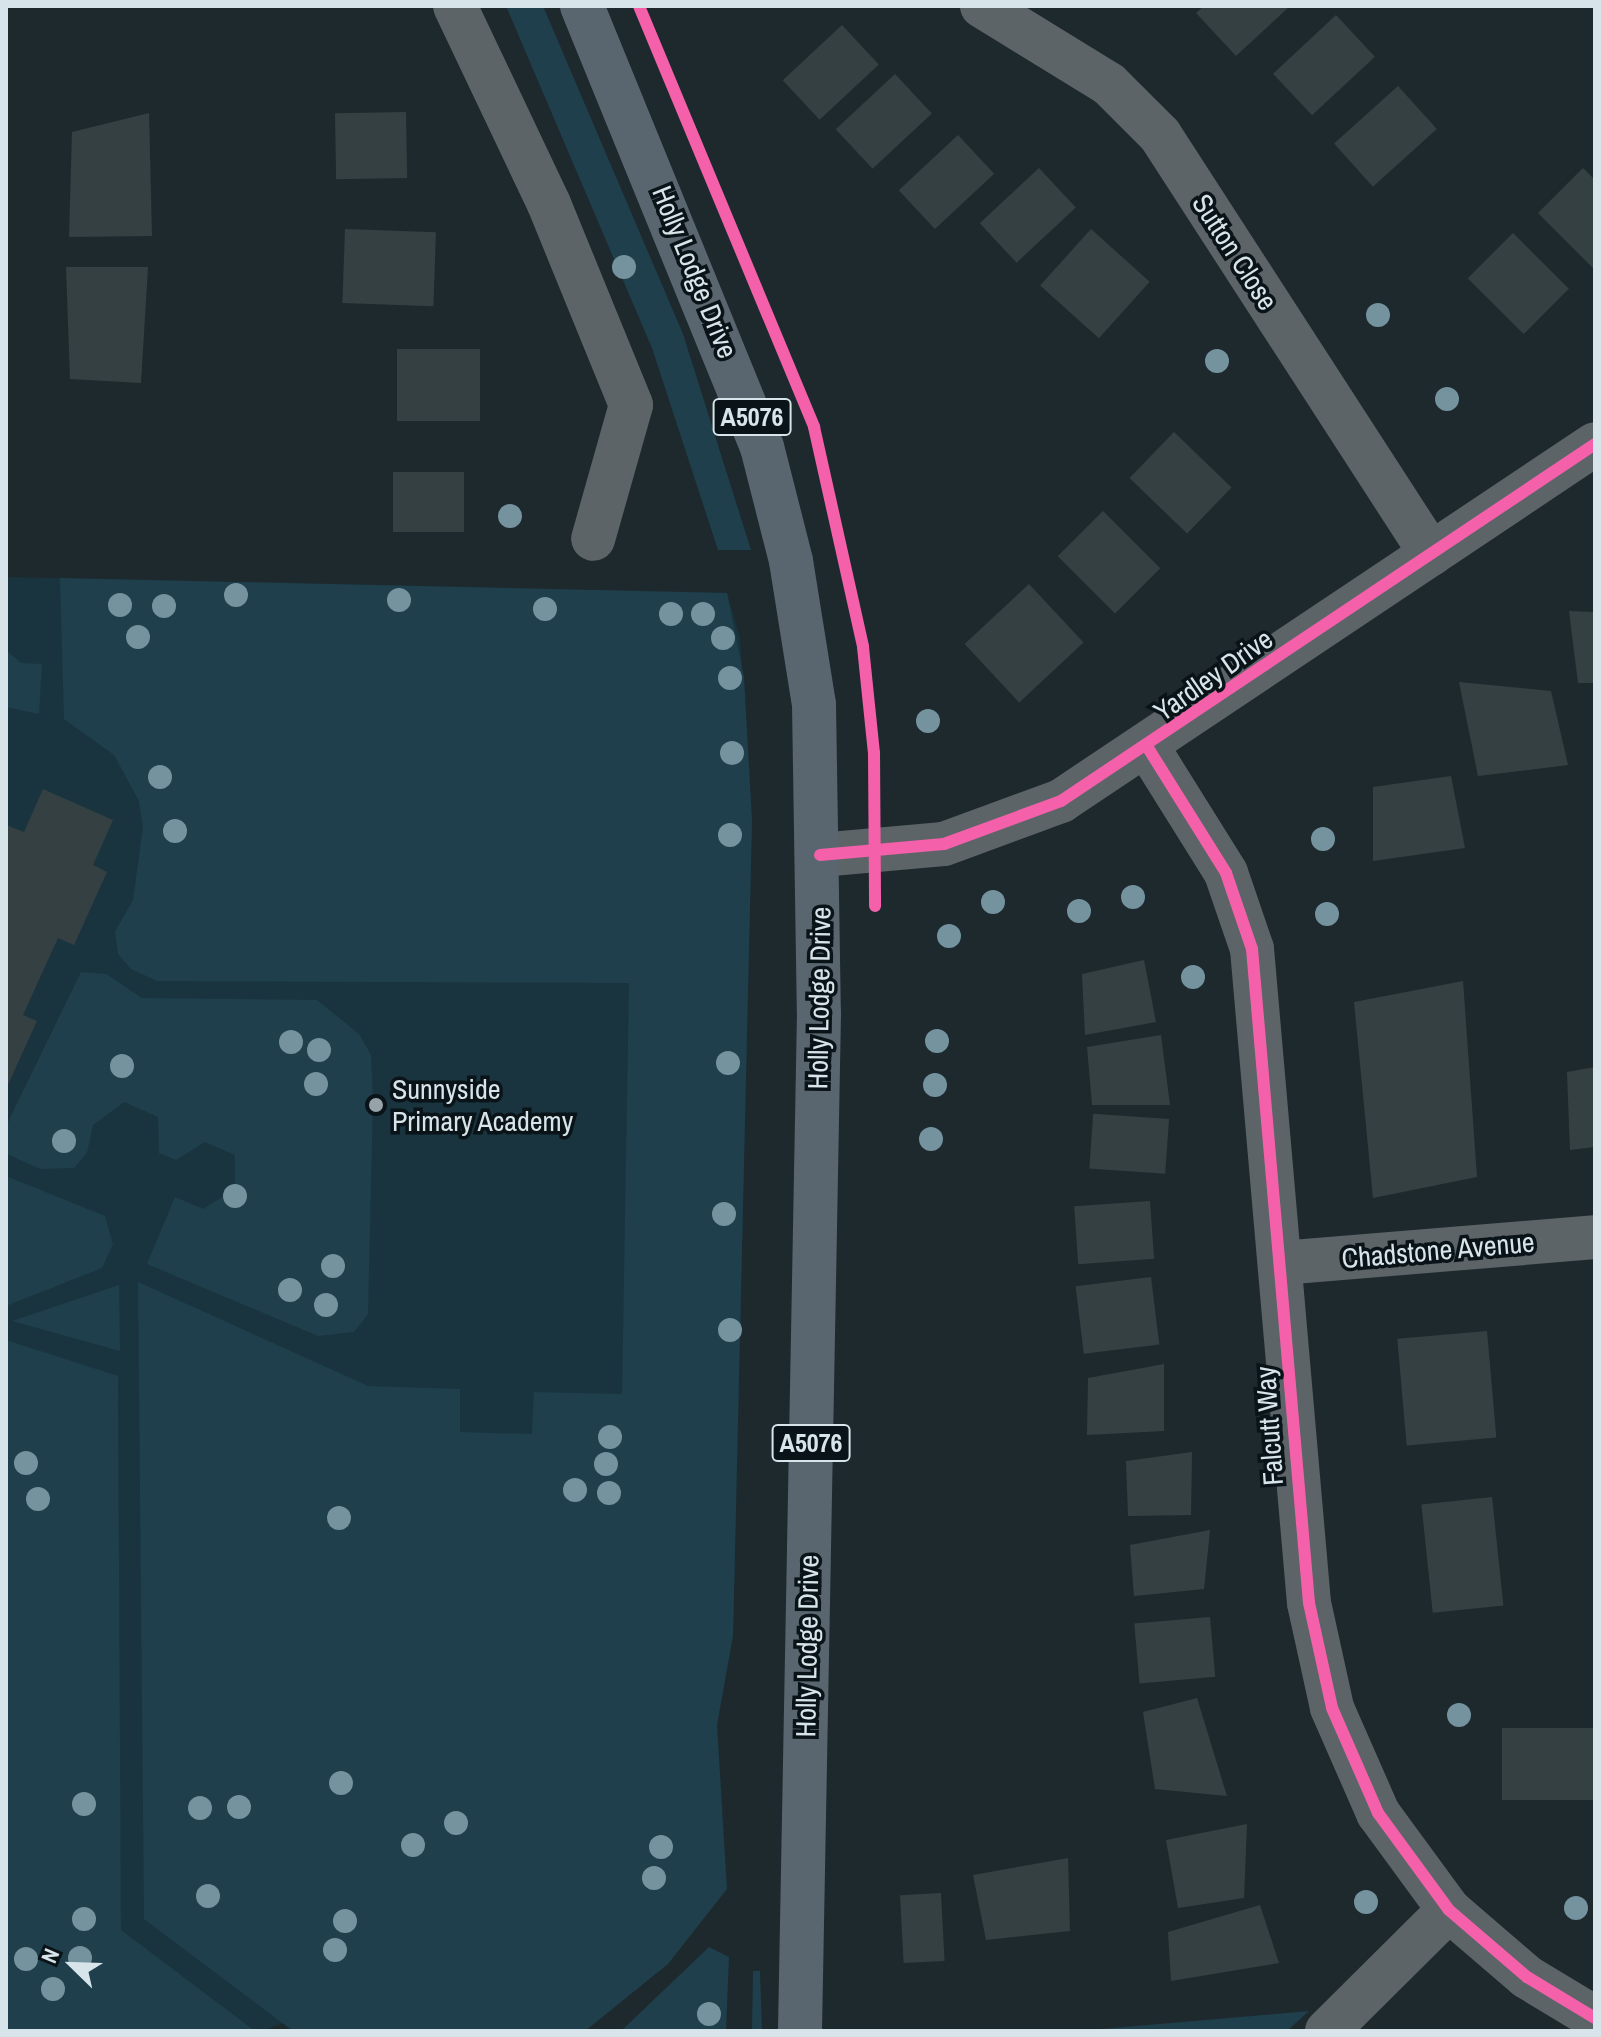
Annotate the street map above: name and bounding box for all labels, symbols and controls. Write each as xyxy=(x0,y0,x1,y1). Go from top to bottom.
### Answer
street label: Holly Lodge Drive xyxy=(645,181,745,363)
street label: Sutton Close xyxy=(1185,188,1285,316)
road number: A5076 xyxy=(712,395,792,439)
street label: Yardley Drive xyxy=(1147,622,1279,728)
street label: Holly Lodge Drive xyxy=(801,906,837,1090)
place label: Sunnyside Primary Academy xyxy=(392,1072,574,1138)
marker: Sunnyside Primary Academy xyxy=(367,1096,385,1114)
street label: Chadstone Avenue xyxy=(1339,1225,1537,1275)
street label: Falcutt Way xyxy=(1248,1365,1290,1487)
road number: A5076 xyxy=(771,1421,851,1465)
street label: Holly Lodge Drive xyxy=(789,1554,825,1738)
north arrow xyxy=(32,1925,112,2005)
text: N xyxy=(34,1944,66,1967)

